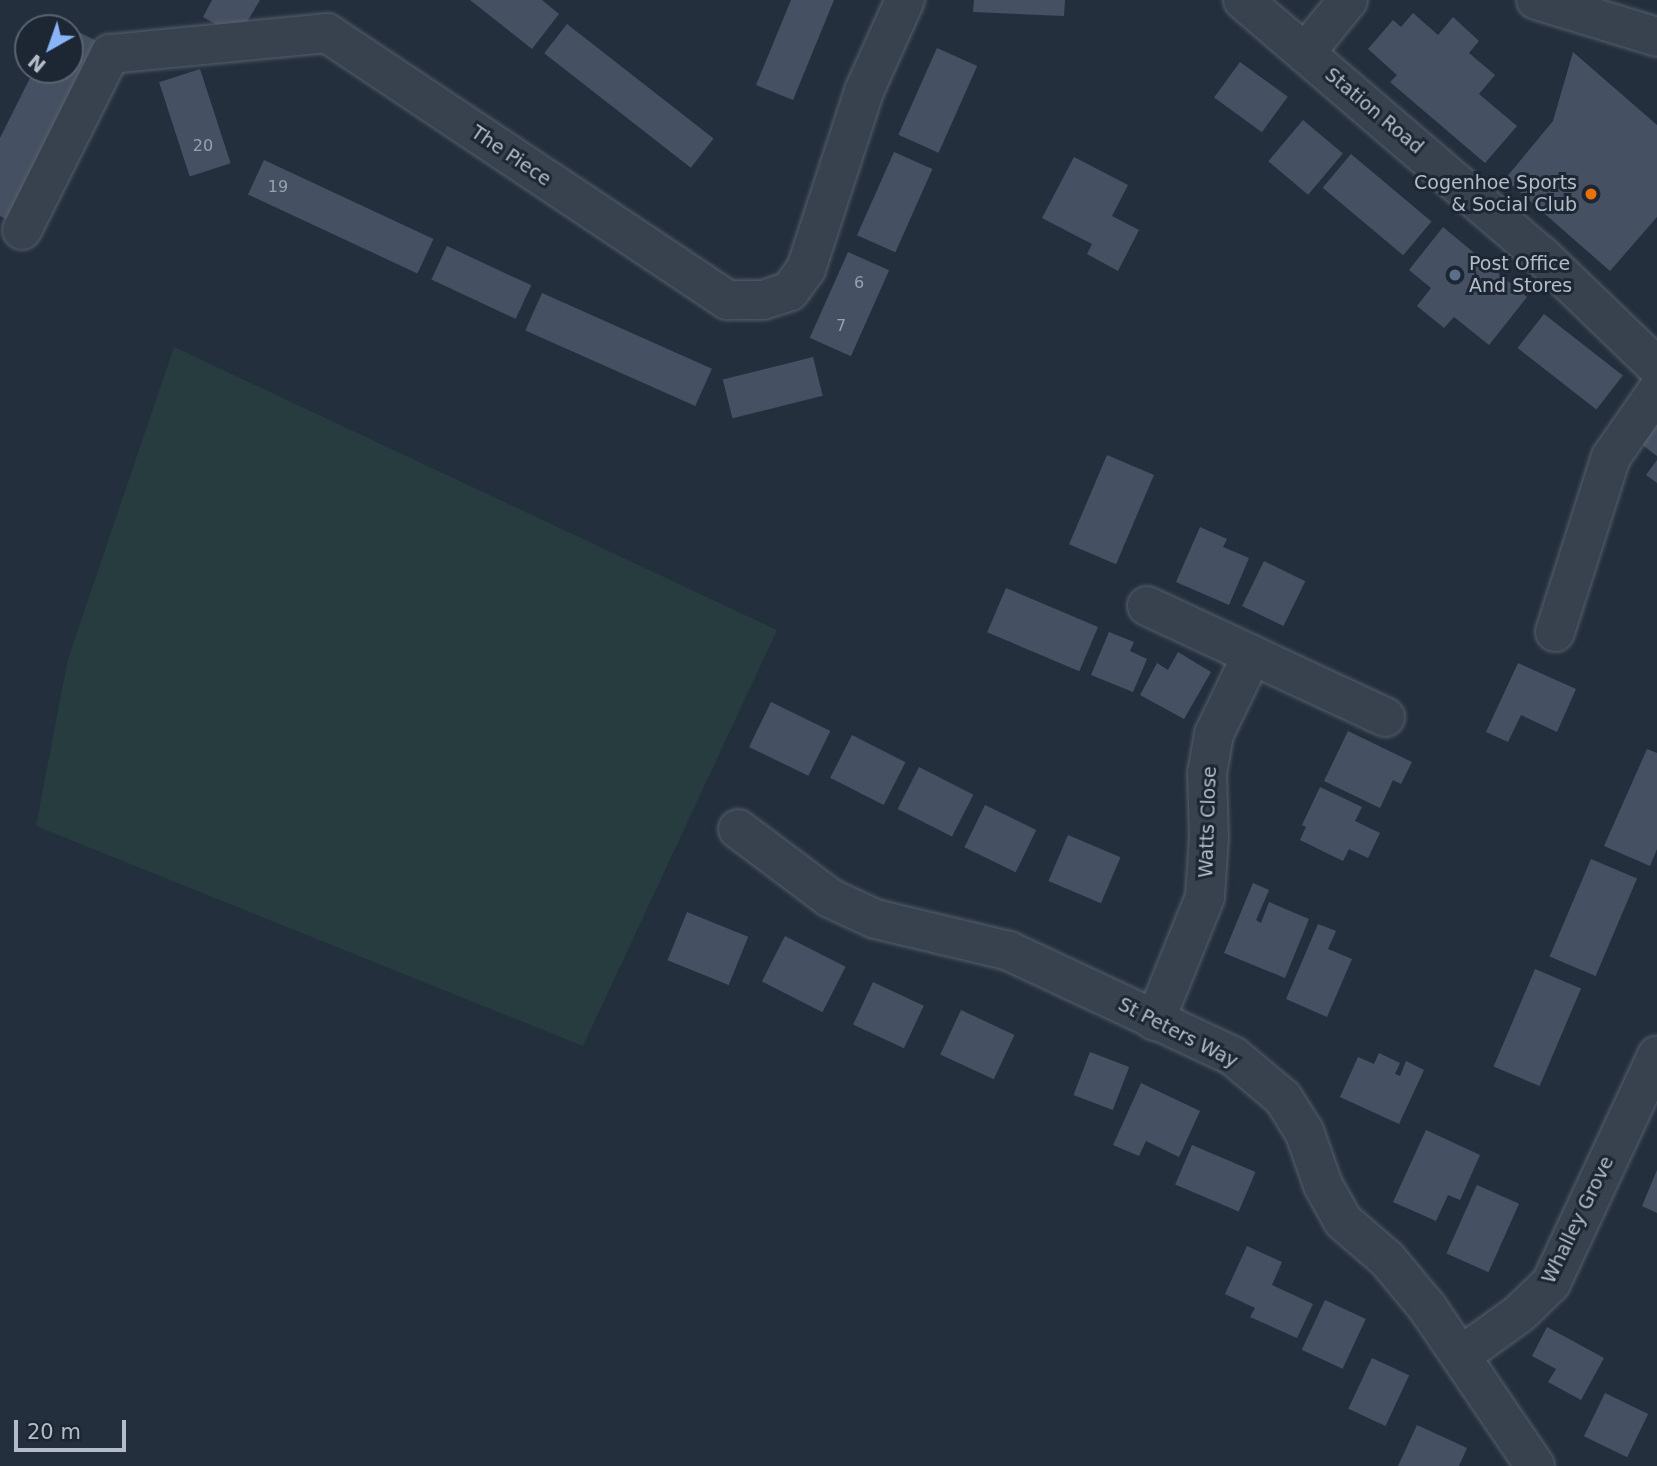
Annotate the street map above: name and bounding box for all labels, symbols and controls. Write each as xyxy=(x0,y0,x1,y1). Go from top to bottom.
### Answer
north arrow xyxy=(14,14,84,84)
text: N xyxy=(24,50,50,77)
street label: Station Road xyxy=(1320,63,1428,159)
street label: The Piece xyxy=(467,121,555,191)
house number: 20 xyxy=(193,136,213,156)
place label: Cogenhoe Sports & Social Club xyxy=(1414,172,1577,216)
house number: 19 xyxy=(268,177,288,197)
marker: Cogenhoe Sports & Social Club xyxy=(1583,186,1599,202)
place label: Post Office And Stores xyxy=(1469,253,1572,297)
marker: Post Office And Stores xyxy=(1447,267,1463,283)
house number: 6 xyxy=(854,273,864,293)
house number: 7 xyxy=(836,316,846,336)
street label: Watts Close xyxy=(1195,766,1221,878)
street label: St Peters Way xyxy=(1114,993,1242,1073)
street label: Whalley Grove xyxy=(1537,1153,1619,1287)
scale bar xyxy=(18,1406,130,1450)
text: 20 m xyxy=(27,1420,81,1444)

